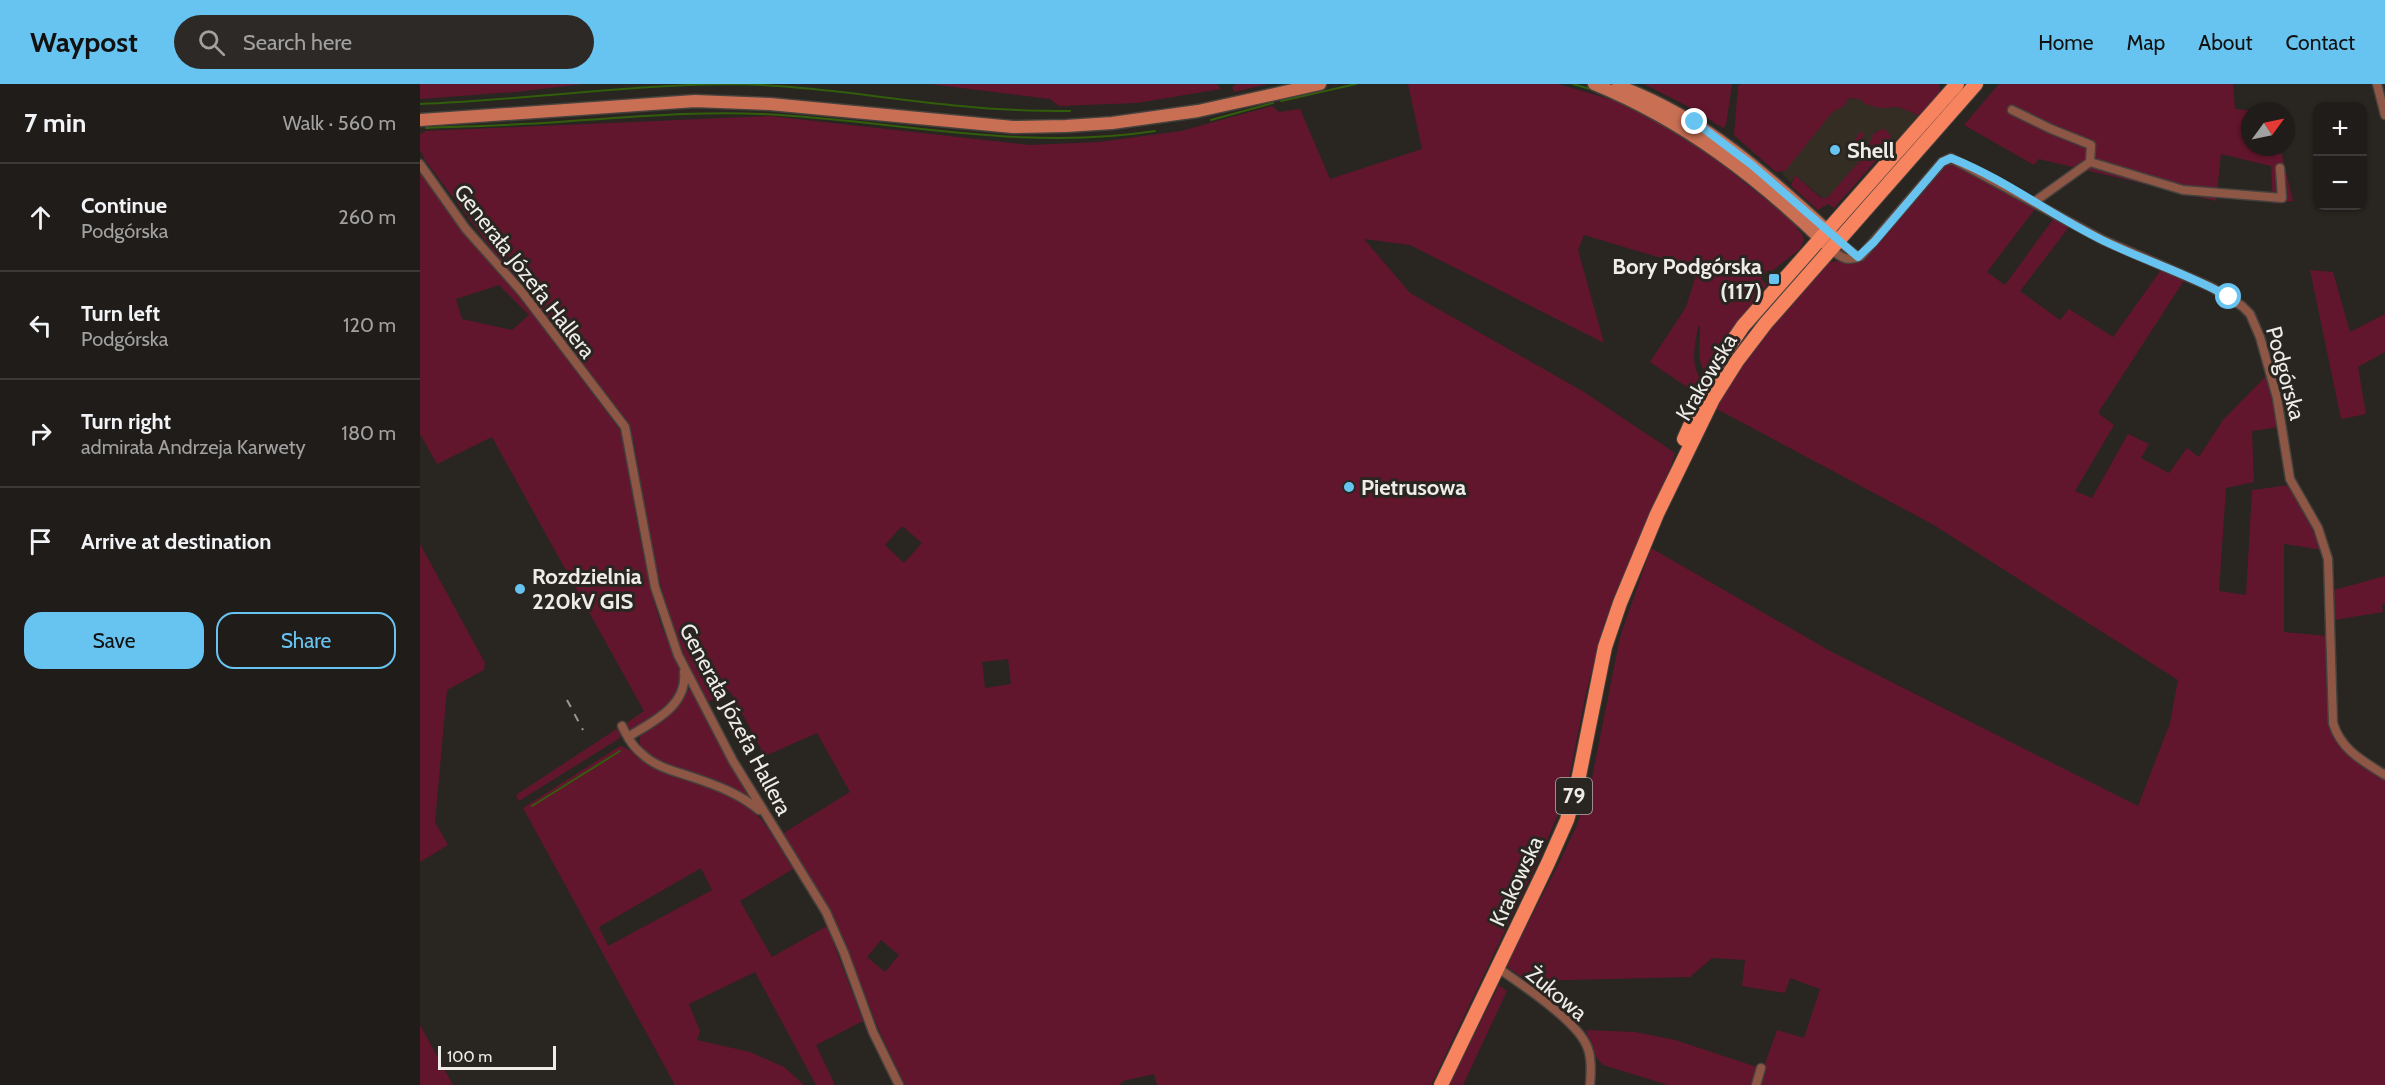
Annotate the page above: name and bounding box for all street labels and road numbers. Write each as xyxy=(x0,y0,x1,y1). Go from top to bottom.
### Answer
street label: Generała Józefa Hallera xyxy=(448,179,601,364)
street label: Podgórska xyxy=(2260,323,2311,423)
street label: Krakowska xyxy=(1670,329,1743,426)
street label: Generała Józefa Hallera xyxy=(674,619,798,820)
road number: 79 xyxy=(1556,778,1592,814)
street label: Krakowska xyxy=(1484,831,1549,931)
street label: Żukowa xyxy=(1521,960,1593,1027)

